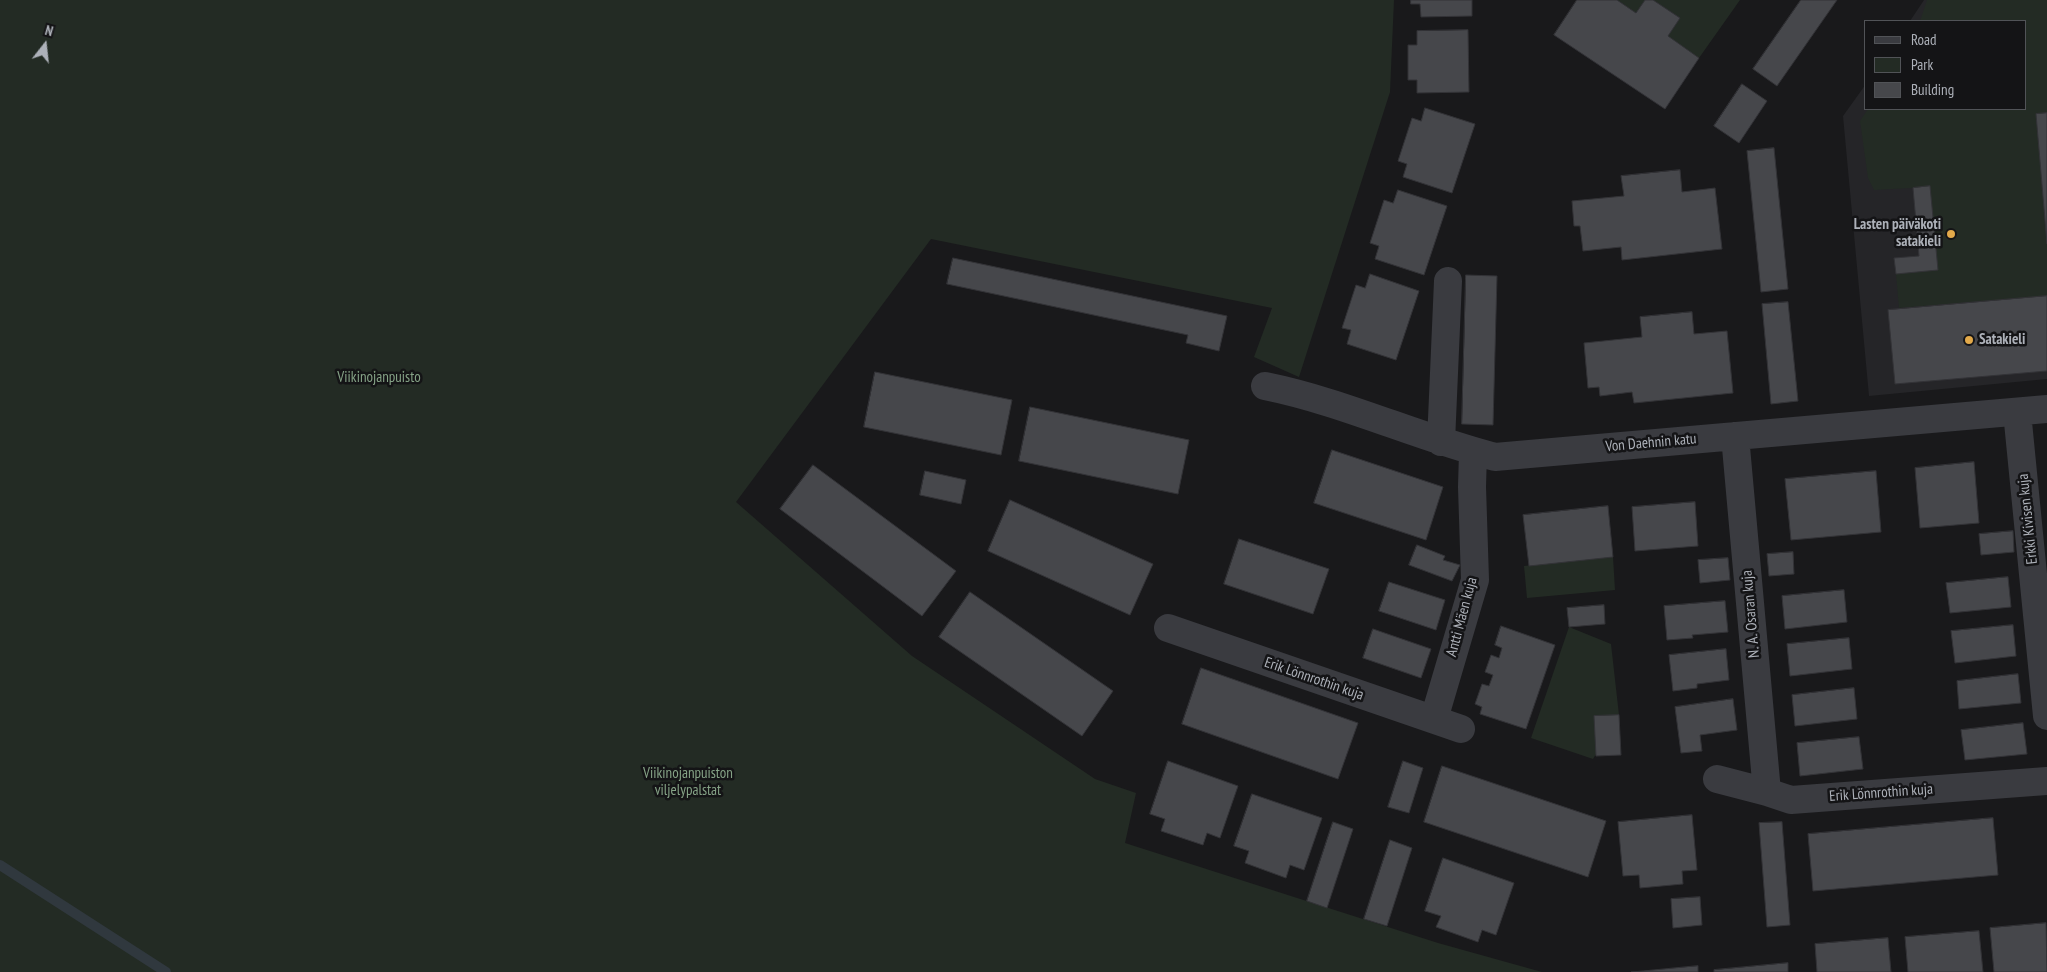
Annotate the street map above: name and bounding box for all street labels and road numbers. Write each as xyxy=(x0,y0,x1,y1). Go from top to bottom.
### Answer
street label: Von Daehnin katu xyxy=(1605,430,1697,456)
street label: Erkki Kivisen kuja xyxy=(2014,473,2042,565)
street label: N. A. Osaran kuja xyxy=(1738,569,1764,659)
street label: Antti Mäen kuja xyxy=(1443,575,1481,659)
street label: Erik Lönnrothin kuja xyxy=(1262,654,1366,704)
street label: Erik Lönnrothin kuja xyxy=(1829,780,1933,806)

